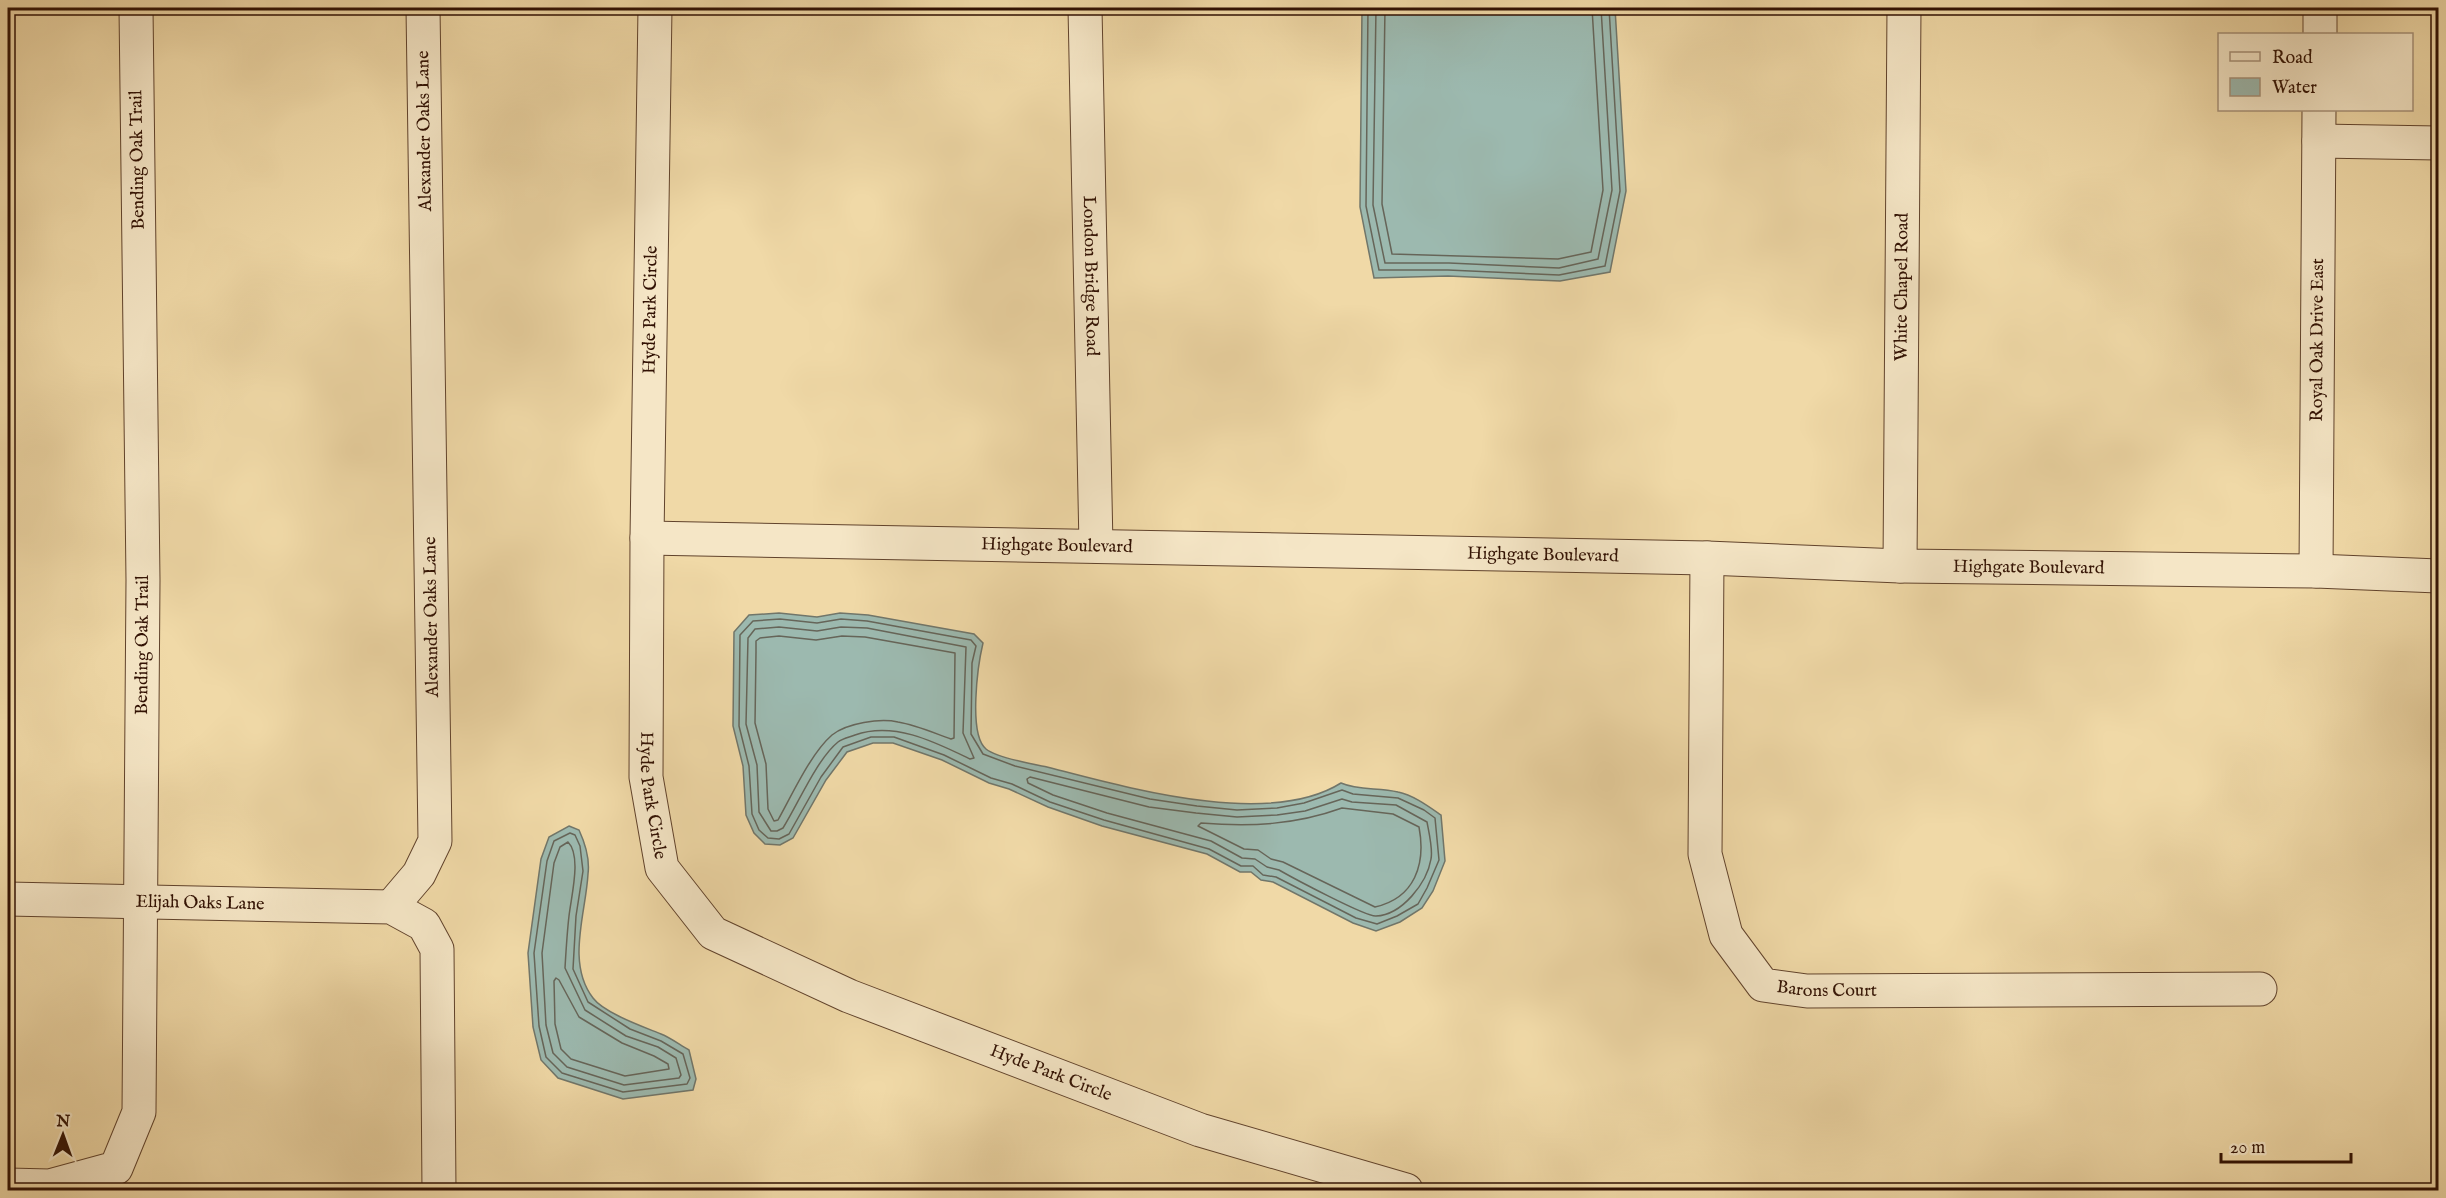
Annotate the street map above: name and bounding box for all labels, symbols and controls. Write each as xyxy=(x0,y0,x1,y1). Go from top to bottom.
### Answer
legend xyxy=(2218,33,2413,111)
text: Road xyxy=(2272,47,2313,70)
street label: Alexander Oaks Lane xyxy=(412,50,438,213)
text: Water xyxy=(2272,77,2317,100)
street label: Bending Oak Trail xyxy=(125,90,151,230)
street label: London Bridge Road xyxy=(1077,195,1104,357)
street label: White Chapel Road xyxy=(1890,212,1914,361)
street label: Hyde Park Circle xyxy=(638,246,664,374)
street label: Royal Oak Drive East xyxy=(2305,258,2330,422)
street label: Highgate Boulevard xyxy=(981,533,1133,559)
street label: Alexander Oaks Lane xyxy=(419,536,445,699)
street label: Highgate Boulevard xyxy=(1467,542,1619,568)
street label: Highgate Boulevard xyxy=(1953,555,2105,580)
street label: Bending Oak Trail xyxy=(130,575,155,715)
street label: Hyde Park Circle xyxy=(635,732,672,861)
street label: Elijah Oaks Lane xyxy=(135,890,265,916)
street label: Barons Court xyxy=(1775,975,1877,1003)
street label: Hyde Park Circle xyxy=(987,1039,1115,1107)
north arrow xyxy=(33,1105,93,1165)
text: N xyxy=(55,1112,70,1132)
scale bar xyxy=(2221,1126,2352,1164)
text: 20 m xyxy=(2230,1137,2265,1160)

